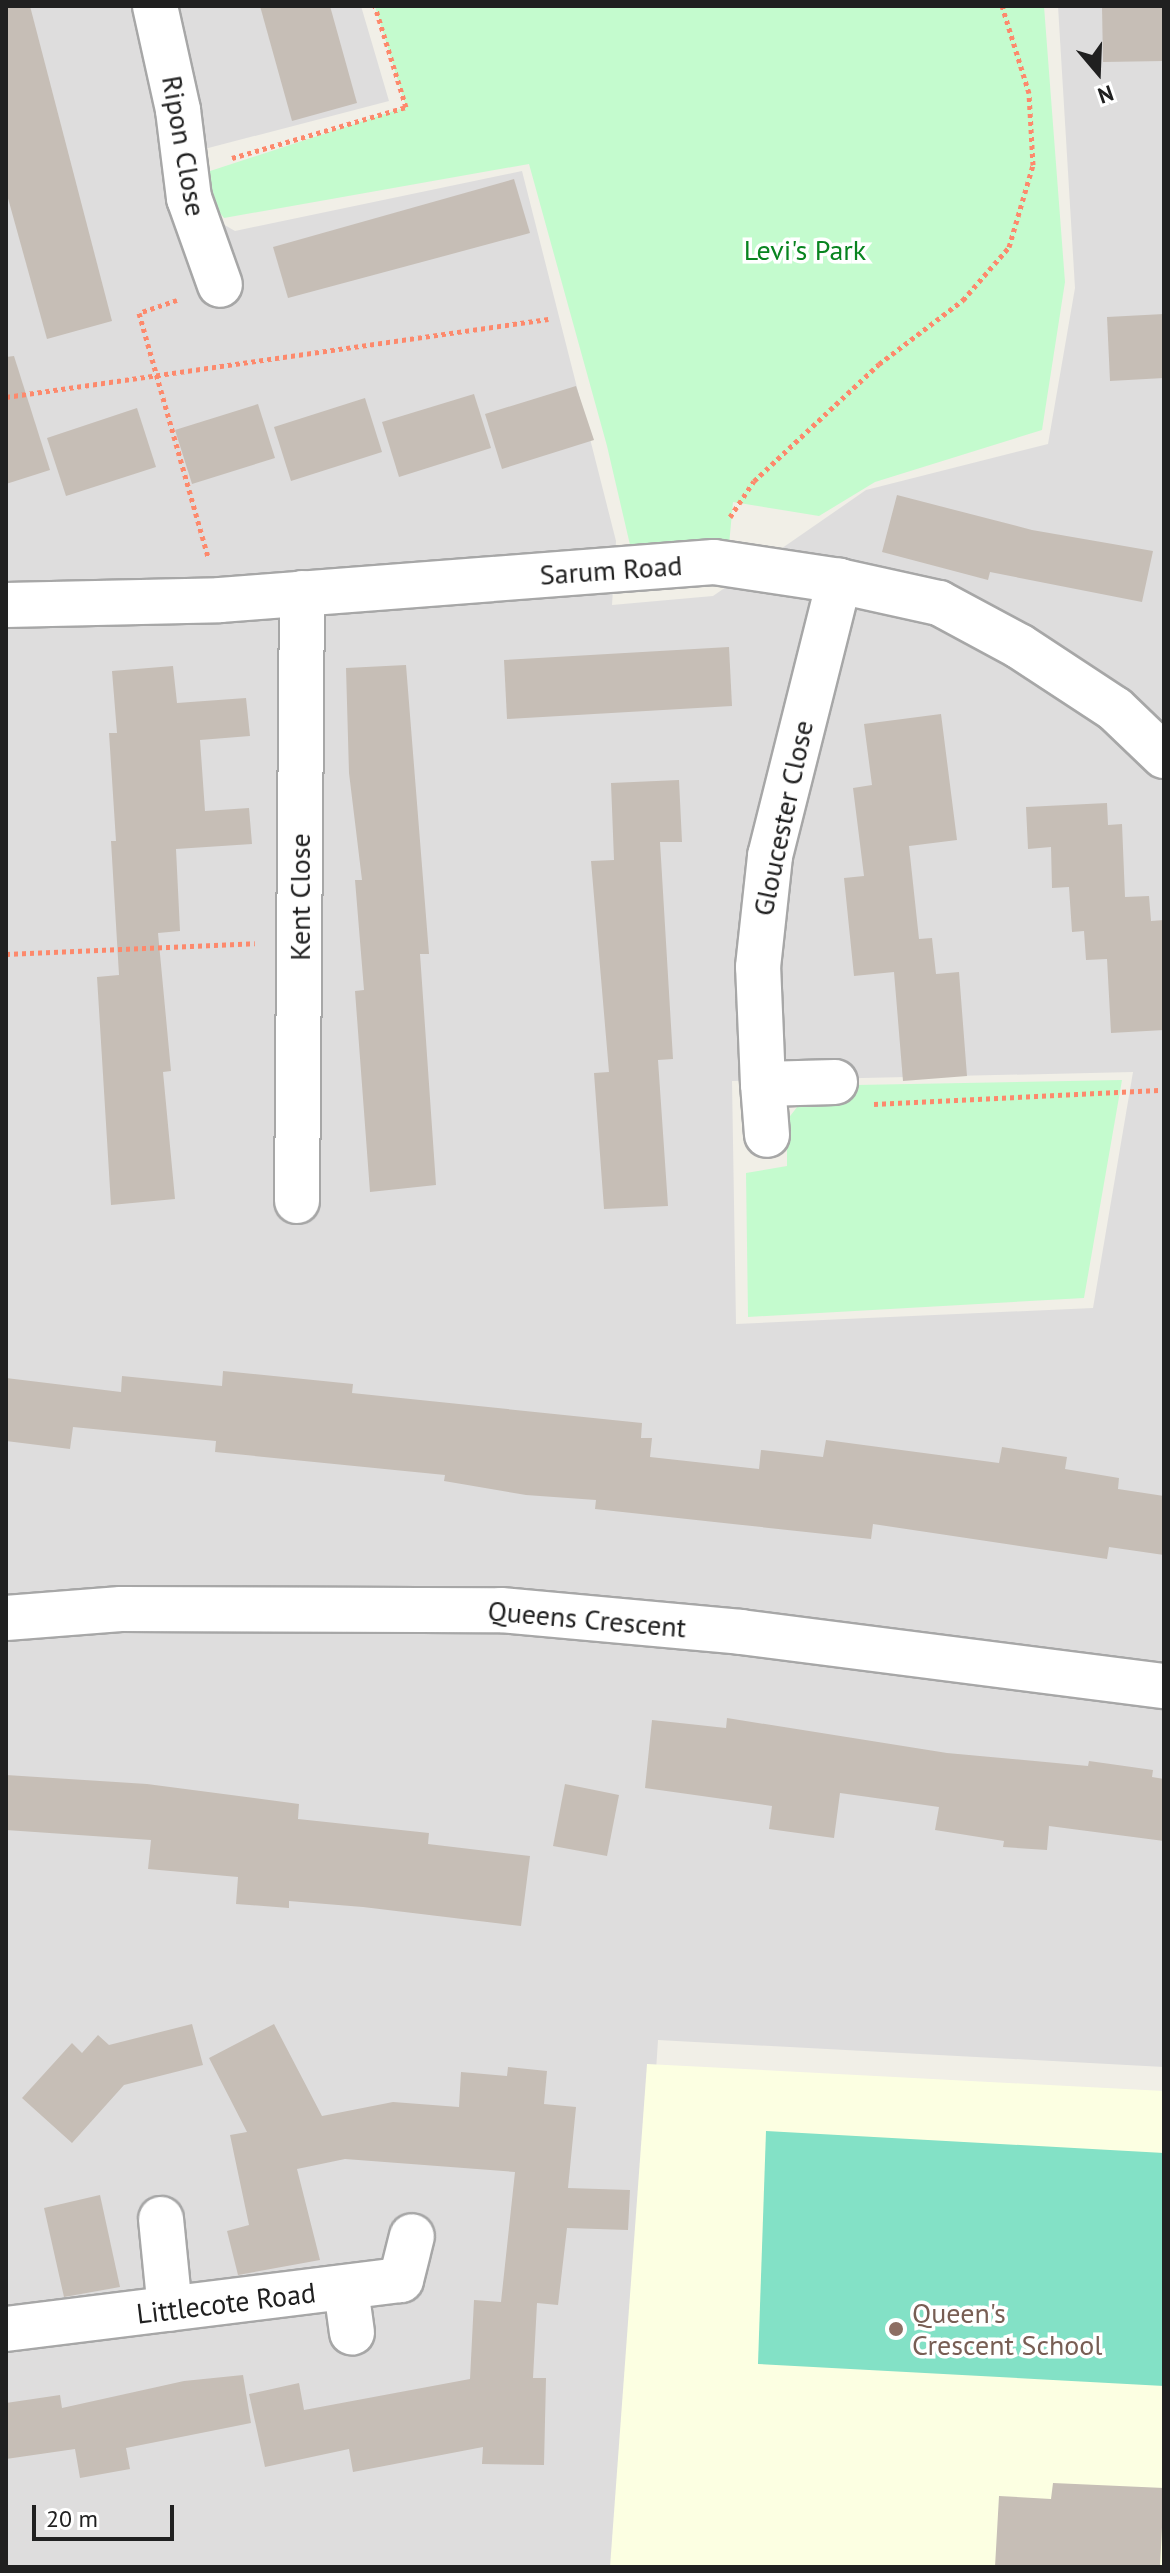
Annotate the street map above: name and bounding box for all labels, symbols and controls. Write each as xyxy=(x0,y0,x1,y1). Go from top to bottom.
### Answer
north arrow xyxy=(1058,32,1138,112)
street label: Ripon Close xyxy=(155,73,213,219)
text: N xyxy=(1094,79,1117,110)
park label: Levi's Park xyxy=(744,233,866,267)
street label: Sarum Road xyxy=(539,548,683,592)
street label: Gloucester Close xyxy=(746,717,820,919)
street label: Kent Close xyxy=(283,833,317,961)
street label: Queens Crescent xyxy=(486,1594,688,1644)
street label: Littlecote Road xyxy=(135,2275,317,2331)
place label: Queen's Crescent School xyxy=(912,2296,1103,2362)
marker: Queen's Crescent School xyxy=(887,2320,905,2338)
scale bar xyxy=(36,2489,178,2539)
text: 20 m xyxy=(46,2503,98,2534)

